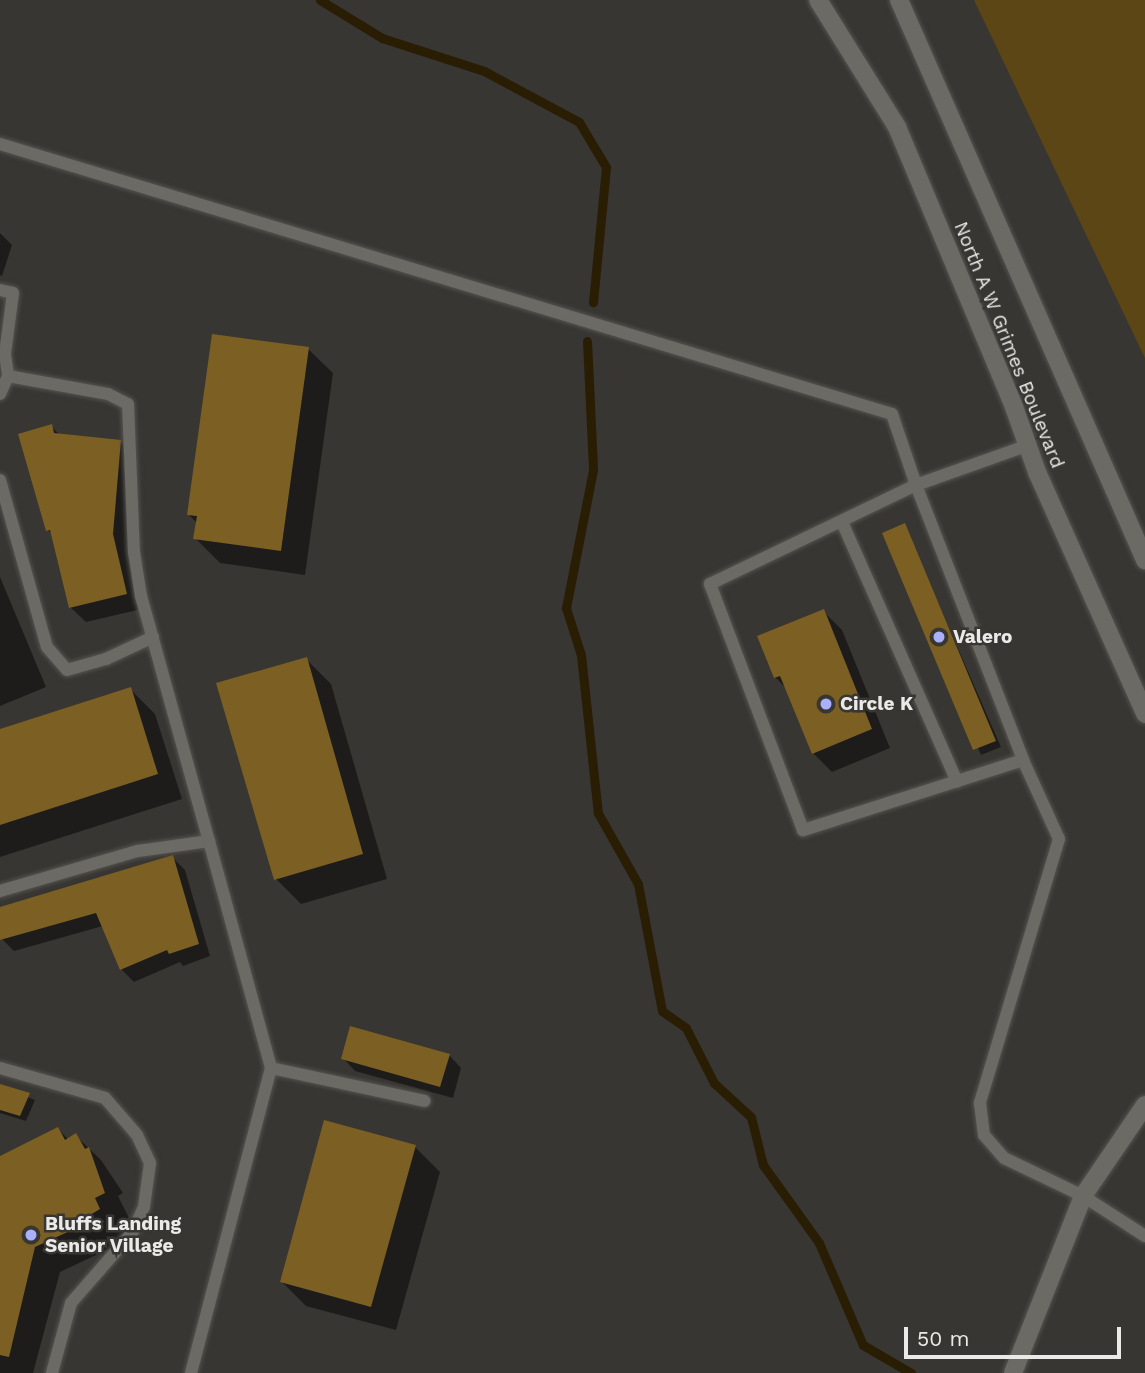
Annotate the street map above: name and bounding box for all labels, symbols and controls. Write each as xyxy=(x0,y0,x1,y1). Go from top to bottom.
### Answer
street label: North A W Grimes Boulevard xyxy=(949,217,1069,473)
place label: Valero xyxy=(953,626,1012,648)
marker: Valero xyxy=(931,629,947,645)
place label: Circle K xyxy=(840,693,913,715)
marker: Circle K xyxy=(818,696,834,712)
place label: Bluffs Landing Senior Village xyxy=(45,1213,181,1257)
marker: Bluffs Landing Senior Village xyxy=(23,1227,39,1243)
scale bar xyxy=(907,1314,1124,1358)
text: 50 m xyxy=(917,1326,969,1351)

